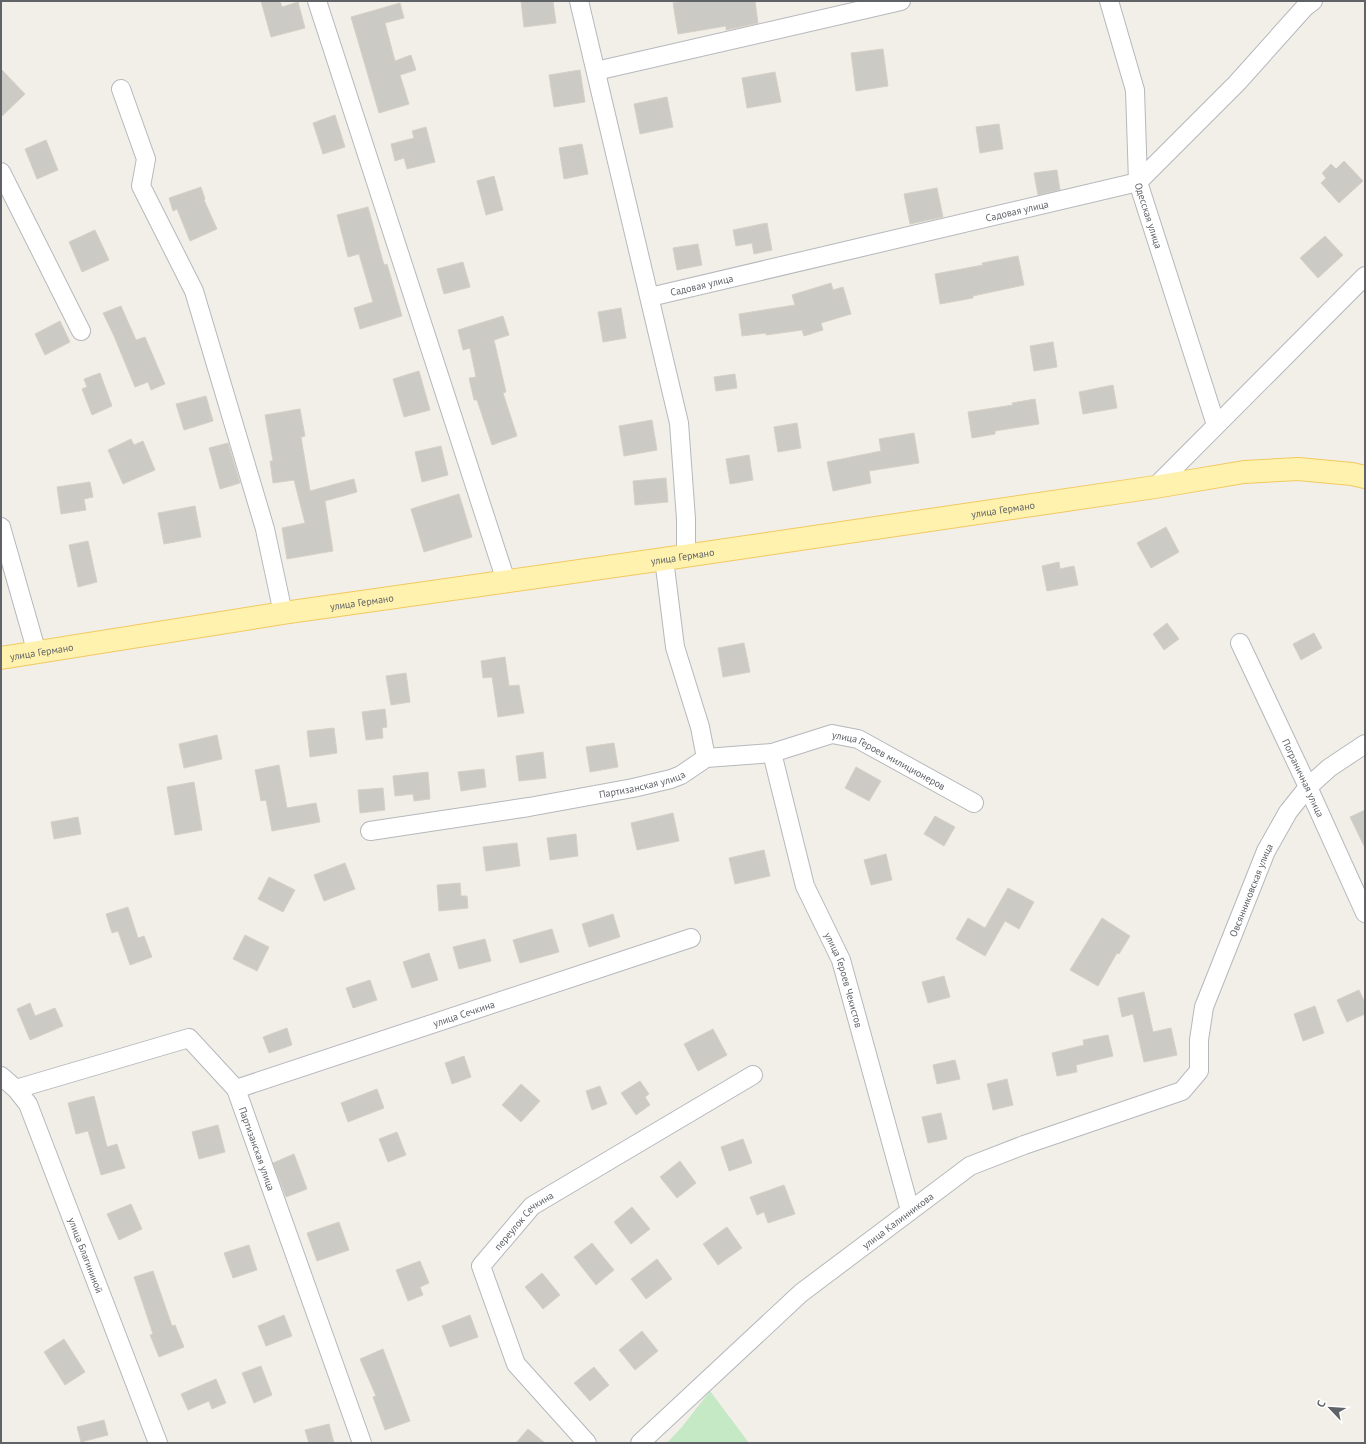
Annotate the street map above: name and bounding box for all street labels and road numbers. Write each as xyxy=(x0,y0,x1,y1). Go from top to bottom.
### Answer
street label: Одесская улица xyxy=(1132,181,1165,250)
street label: Садовая улица xyxy=(984,197,1050,225)
street label: Садовая улица xyxy=(669,272,735,299)
street label: улица Германо xyxy=(970,499,1036,521)
street label: улица Германо xyxy=(650,546,715,568)
street label: улица Германо xyxy=(329,591,394,613)
street label: улица Германо xyxy=(9,641,74,664)
street label: улица Героев милиционеров xyxy=(831,728,948,793)
street label: Пограничная улица xyxy=(1279,737,1327,819)
street label: Партизанская улица xyxy=(598,768,688,801)
street label: Овсянниковская улица xyxy=(1227,841,1276,939)
street label: улица Героев Чекистов xyxy=(821,930,865,1029)
street label: улица Сечкина xyxy=(431,998,496,1030)
street label: Партизанская улица xyxy=(236,1105,278,1193)
street label: переулок Сечкина xyxy=(491,1189,556,1253)
street label: улица Калинникова xyxy=(860,1190,936,1252)
street label: улица Благининой xyxy=(65,1216,106,1295)

